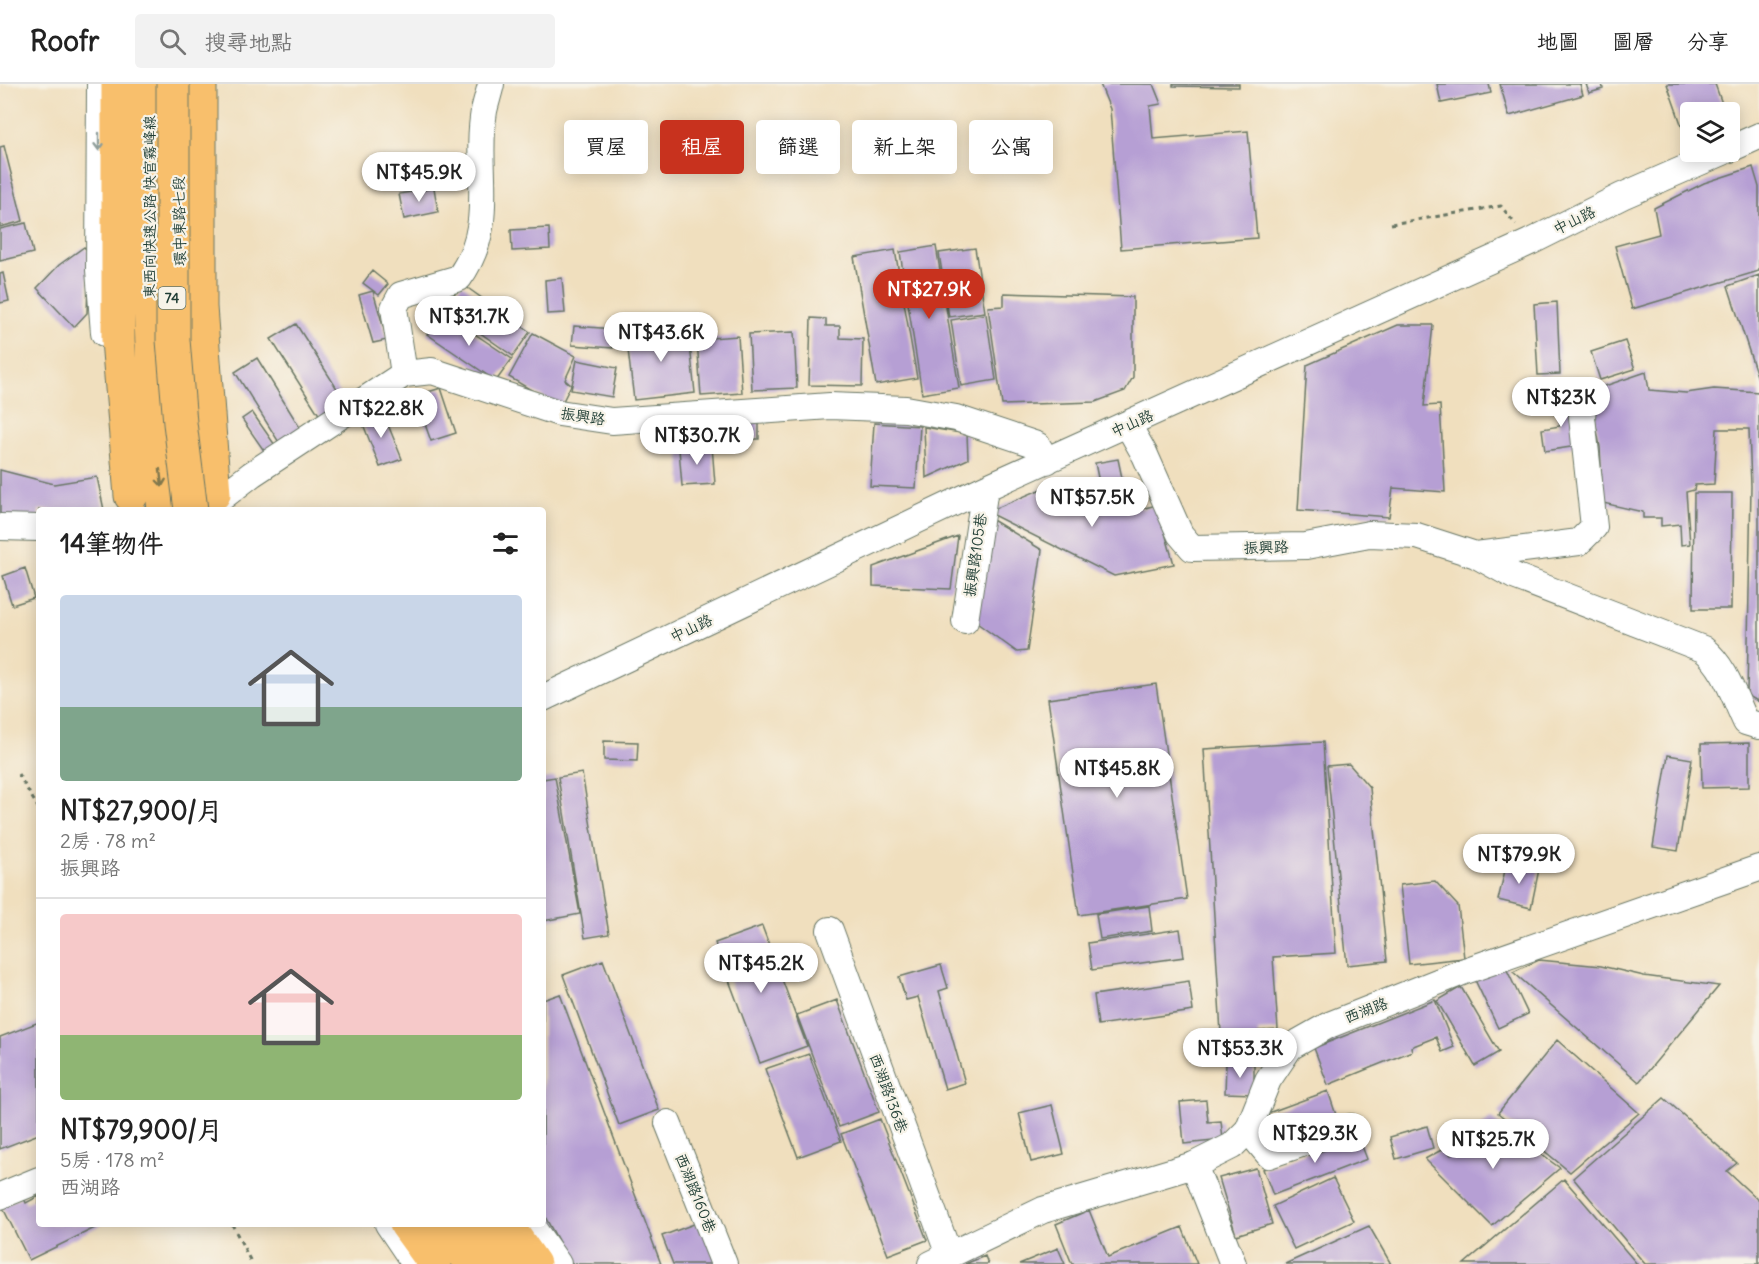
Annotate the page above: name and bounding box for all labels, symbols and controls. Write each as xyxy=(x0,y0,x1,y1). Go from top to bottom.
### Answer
search box xyxy=(135,14,555,68)
text: Roofr xyxy=(30,23,99,59)
icon: search xyxy=(156,25,189,58)
text: 搜尋地點 xyxy=(204,28,292,56)
text: 地圖 xyxy=(1537,28,1579,55)
text: 圖層 xyxy=(1612,28,1654,55)
text: 分享 xyxy=(1687,28,1729,55)
map controls xyxy=(1680,102,1740,162)
button: layers xyxy=(1680,102,1740,162)
street label: 東西向快速公路 快官霧峰線 xyxy=(140,115,159,299)
chip: 買屋 xyxy=(564,120,648,174)
chip: 租屋 xyxy=(660,120,744,174)
chip: 篩選 xyxy=(756,120,840,174)
chip: 新上架 xyxy=(852,120,957,174)
chip: 公寓 xyxy=(969,120,1053,174)
one-way arrow xyxy=(93,132,105,152)
pin: NT$45.9K xyxy=(357,152,481,203)
text: NT$45.9K xyxy=(376,159,462,184)
street label: 環中東路七段 xyxy=(169,176,189,266)
street label: 中山路 xyxy=(1550,202,1598,238)
pin: NT$27.9K xyxy=(867,269,991,320)
text: NT$27.9K xyxy=(887,276,971,301)
road number: 74 xyxy=(158,287,186,309)
pin: NT$31.7K xyxy=(407,296,531,347)
text: NT$31.7K xyxy=(429,303,509,328)
pin: NT$43.6K xyxy=(599,312,723,363)
text: NT$43.6K xyxy=(618,319,704,344)
pin: NT$23K xyxy=(1512,377,1610,428)
text: NT$23K xyxy=(1526,384,1596,409)
pin: NT$22.8K xyxy=(319,388,443,439)
text: NT$22.8K xyxy=(338,395,424,420)
street label: 振興路 xyxy=(559,403,607,429)
street label: 中山路 xyxy=(1108,405,1156,441)
pin: NT$30.7K xyxy=(635,415,759,466)
text: NT$30.7K xyxy=(654,422,740,447)
one-way arrow xyxy=(155,468,166,487)
pin: NT$57.5K xyxy=(1030,477,1154,528)
text: NT$57.5K xyxy=(1050,484,1134,509)
street label: 振興路105巷 xyxy=(960,512,990,598)
text: 14筆物件 xyxy=(60,527,163,560)
icon: filters xyxy=(489,527,522,560)
street label: 振興路 xyxy=(1243,537,1289,557)
street label: 中山路 xyxy=(667,610,715,646)
icon: home xyxy=(237,634,345,742)
pin: NT$45.8K xyxy=(1055,748,1179,799)
text: NT$45.8K xyxy=(1074,755,1160,780)
text: NT$27,900/月 xyxy=(60,794,223,827)
text: 2房 · 78 m² xyxy=(60,828,156,853)
pin: NT$79.9K xyxy=(1457,834,1581,885)
text: NT$79.9K xyxy=(1477,841,1561,866)
text: 振興路 xyxy=(60,855,120,880)
pin: NT$45.2K xyxy=(699,943,823,994)
text: NT$45.2K xyxy=(718,950,804,975)
icon: home xyxy=(237,953,345,1061)
street label: 西湖路 xyxy=(1342,993,1390,1027)
pin: NT$53.3K xyxy=(1178,1028,1302,1079)
text: NT$53.3K xyxy=(1197,1035,1283,1060)
street label: 西湖路136巷 xyxy=(866,1051,912,1135)
text: NT$79,900/月 xyxy=(60,1113,223,1146)
pin: NT$29.3K xyxy=(1253,1113,1377,1164)
pin: NT$25.7K xyxy=(1431,1119,1555,1170)
text: NT$29.3K xyxy=(1272,1120,1358,1145)
text: NT$25.7K xyxy=(1451,1126,1535,1151)
text: 5房 · 178 m² xyxy=(60,1147,165,1172)
street label: 西湖路160巷 xyxy=(671,1150,721,1236)
text: 西湖路 xyxy=(60,1174,120,1199)

